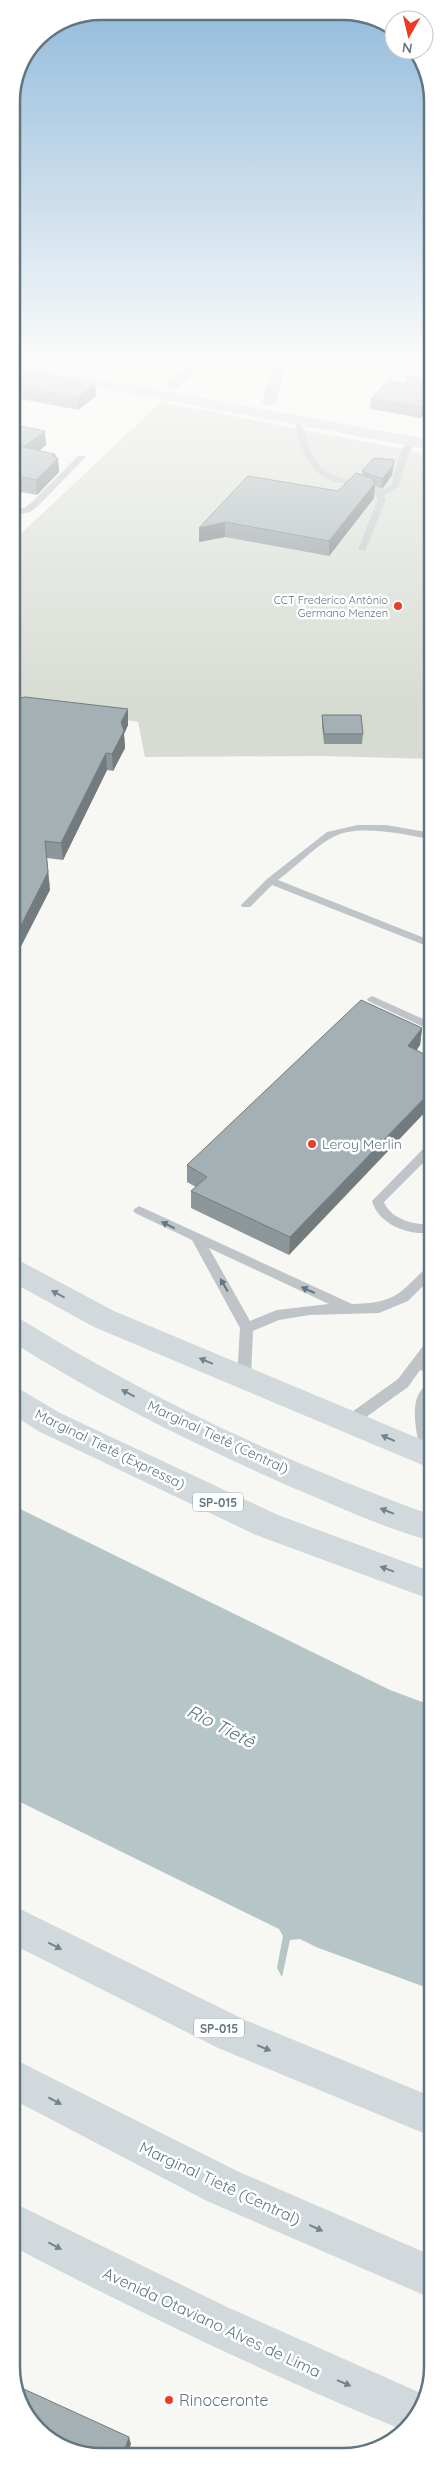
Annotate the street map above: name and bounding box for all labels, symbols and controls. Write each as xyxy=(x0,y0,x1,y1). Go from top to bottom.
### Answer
north arrow xyxy=(384,10,434,60)
text: N xyxy=(401,38,414,58)
place label: CCT Frederico Antônio Germano Menzen xyxy=(274,593,388,620)
marker: CCT Frederico Antônio Germano Menzen xyxy=(392,600,404,612)
place label: Leroy Merlin xyxy=(322,1135,402,1153)
marker: Leroy Merlin xyxy=(306,1138,318,1150)
one-way arrow xyxy=(161,1221,175,1229)
one-way arrow xyxy=(220,1278,229,1292)
one-way arrow xyxy=(301,1285,316,1294)
one-way arrow xyxy=(51,1290,65,1298)
one-way arrow xyxy=(199,1357,213,1365)
one-way arrow xyxy=(120,1389,135,1397)
street label: Marginal Tietê (Central) xyxy=(145,1396,291,1478)
street label: Marginal Tietê (Expressa) xyxy=(32,1405,188,1493)
one-way arrow xyxy=(381,1433,395,1441)
road number: SP-015 xyxy=(193,1492,243,1511)
one-way arrow xyxy=(379,1507,394,1515)
one-way arrow xyxy=(379,1565,394,1573)
water label: Rio Tietê xyxy=(183,1699,259,1753)
one-way arrow xyxy=(48,1942,63,1950)
road number: SP-015 xyxy=(194,2019,244,2038)
one-way arrow xyxy=(257,2044,271,2052)
one-way arrow xyxy=(48,2097,62,2105)
street label: Marginal Tietê (Central) xyxy=(136,2137,304,2229)
one-way arrow xyxy=(309,2225,323,2233)
one-way arrow xyxy=(48,2241,62,2250)
street label: Avenida Otaviano Alves de Lima xyxy=(100,2263,324,2381)
one-way arrow xyxy=(337,2380,351,2388)
place label: Rinoceronte xyxy=(179,2390,269,2410)
marker: Rinoceronte xyxy=(163,2394,175,2406)

